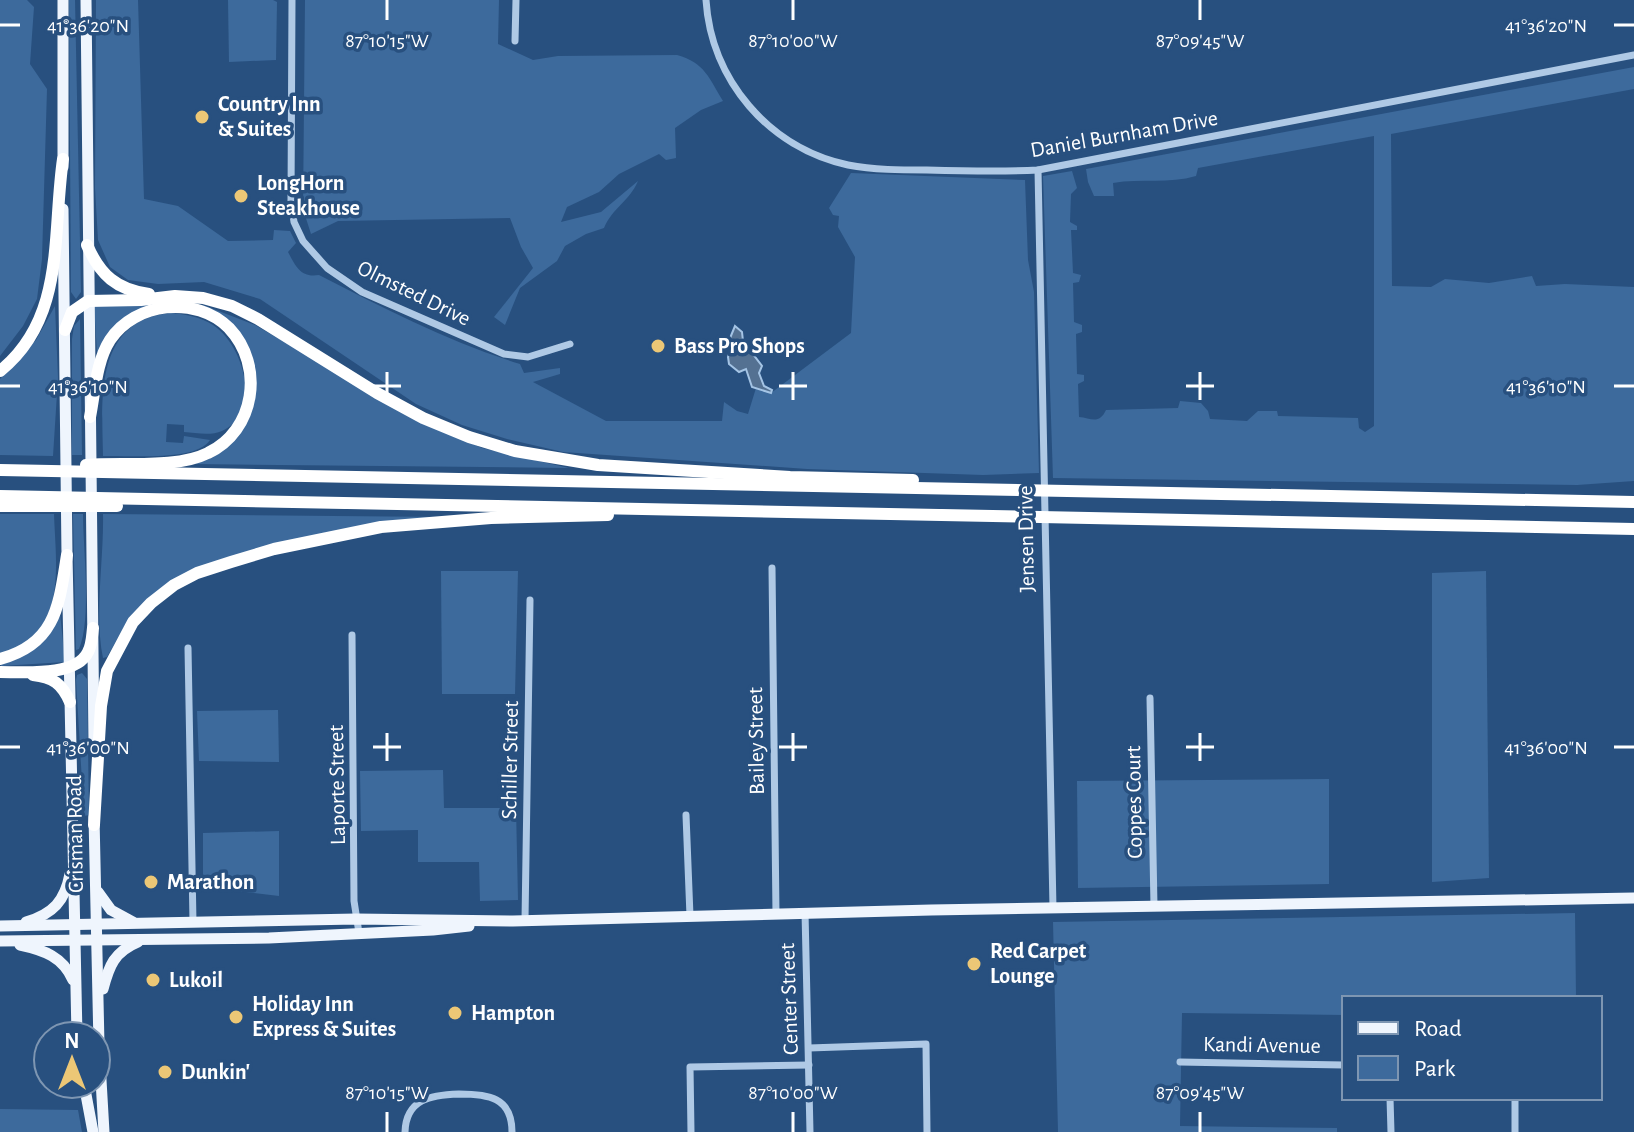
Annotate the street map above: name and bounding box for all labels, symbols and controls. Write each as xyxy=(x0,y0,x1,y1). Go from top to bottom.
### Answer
text: 41°36'20"N xyxy=(47,16,129,36)
text: 41°36'20"N xyxy=(1505,16,1587,36)
text: 87°10'15"W xyxy=(345,31,429,51)
text: 87°10'00"W xyxy=(748,31,838,51)
text: 87°09'45"W xyxy=(1156,31,1244,51)
place label: Country Inn & Suites xyxy=(218,93,321,140)
street label: Daniel Burnham Drive xyxy=(1029,107,1219,161)
marker: Country Inn & Suites xyxy=(193,108,211,126)
place label: LongHorn Steakhouse xyxy=(257,172,360,219)
marker: LongHorn Steakhouse xyxy=(232,187,250,205)
street label: Olmsted Drive xyxy=(354,256,474,330)
place label: Bass Pro Shops xyxy=(674,335,805,357)
marker: Bass Pro Shops xyxy=(649,337,667,355)
text: 41°36'10"N xyxy=(48,377,128,397)
text: 41°36'10"N xyxy=(1506,377,1586,397)
street label: Jensen Drive xyxy=(1014,485,1038,593)
street label: Bailey Street xyxy=(744,687,768,795)
street label: Schiller Street xyxy=(498,700,522,820)
street label: Laporte Street xyxy=(325,725,349,845)
text: 41°36'00"N xyxy=(46,738,130,758)
text: 41°36'00"N xyxy=(1504,738,1588,758)
street label: Coppes Court xyxy=(1122,745,1146,859)
street label: Crisman Road xyxy=(63,775,87,893)
place label: Marathon xyxy=(167,871,254,893)
marker: Marathon xyxy=(142,873,160,891)
place label: Red Carpet Lounge xyxy=(990,940,1087,987)
street label: Center Street xyxy=(776,943,802,1055)
marker: Red Carpet Lounge xyxy=(965,955,983,973)
place label: Lukoil xyxy=(169,969,223,991)
marker: Lukoil xyxy=(144,971,162,989)
place label: Holiday Inn Express & Suites xyxy=(252,993,396,1040)
legend xyxy=(1342,996,1602,1100)
place label: Hampton xyxy=(471,1002,555,1024)
marker: Hampton xyxy=(446,1004,464,1022)
marker: Holiday Inn Express & Suites xyxy=(227,1008,245,1026)
text: Road xyxy=(1414,1017,1462,1041)
north arrow xyxy=(32,1020,112,1100)
text: N xyxy=(64,1030,80,1052)
street label: Kandi Avenue xyxy=(1203,1033,1321,1057)
text: Park xyxy=(1414,1057,1455,1081)
place label: Dunkin' xyxy=(181,1061,250,1083)
marker: Dunkin' xyxy=(156,1063,174,1081)
text: 87°10'15"W xyxy=(345,1083,429,1103)
text: 87°10'00"W xyxy=(748,1083,838,1103)
text: 87°09'45"W xyxy=(1156,1083,1244,1103)

